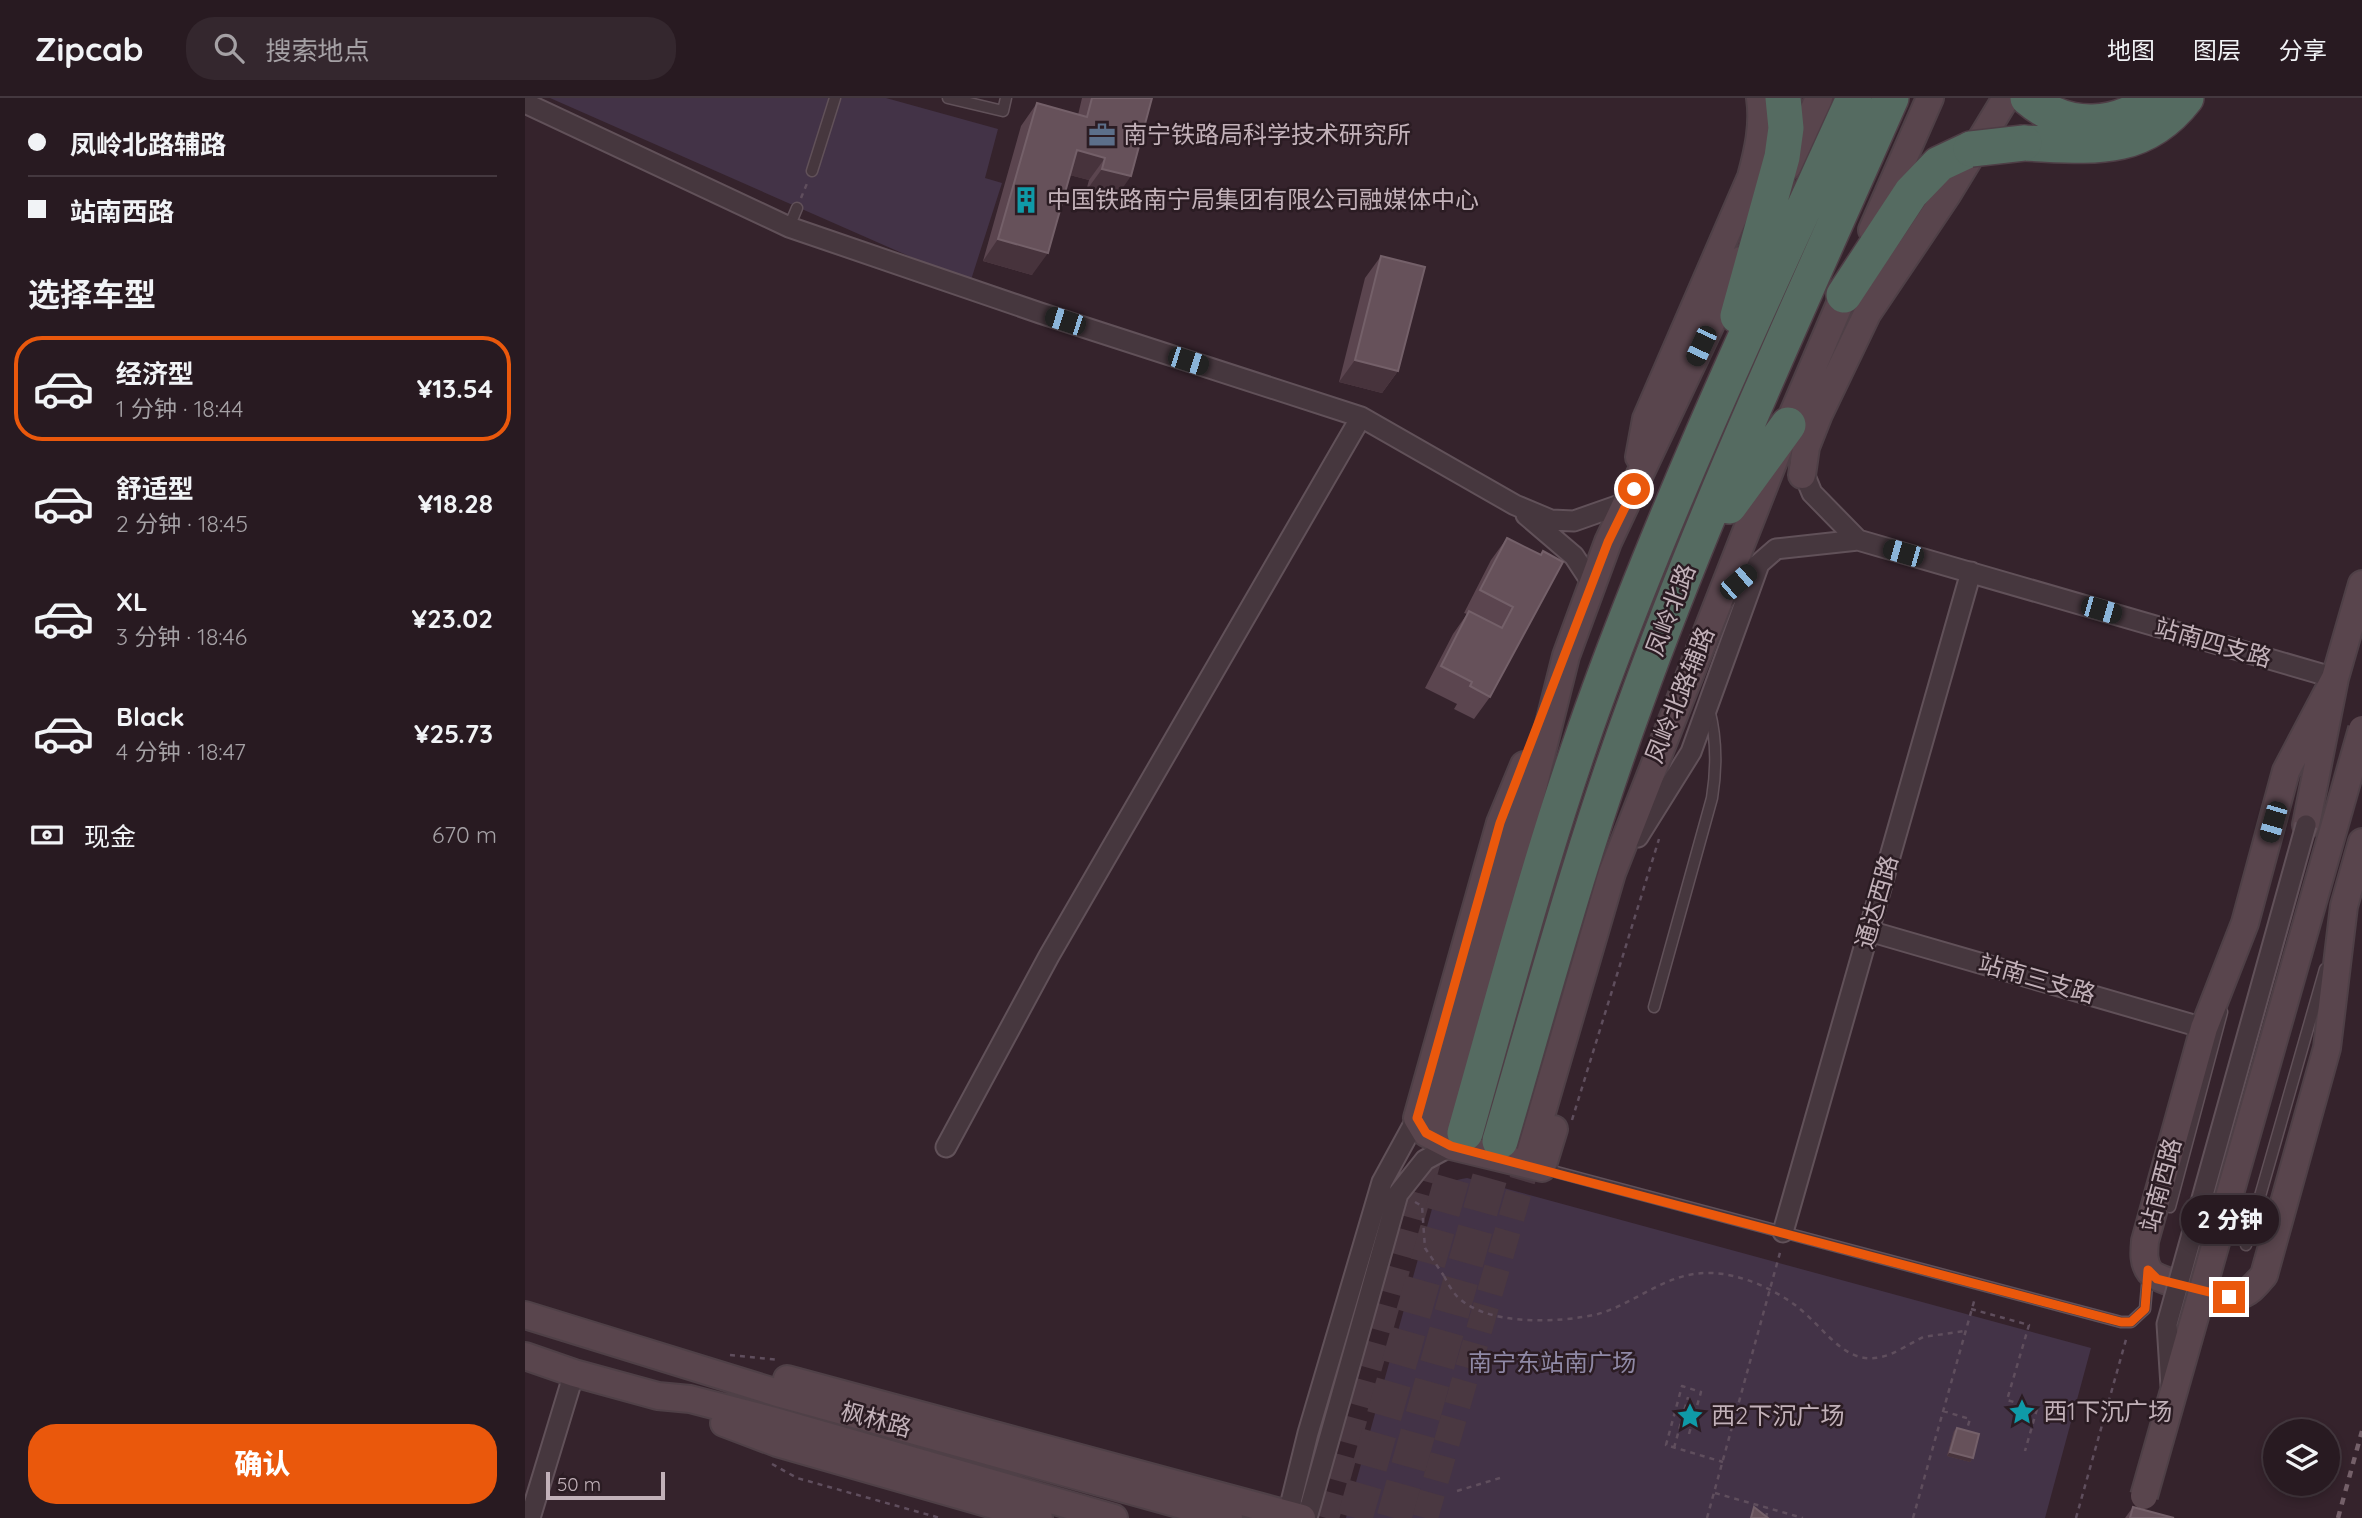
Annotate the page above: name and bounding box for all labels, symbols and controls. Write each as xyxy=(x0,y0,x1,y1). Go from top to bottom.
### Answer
search box xyxy=(186,17,676,80)
text: Zipcab xyxy=(35,28,144,69)
icon: search xyxy=(210,29,248,67)
text: 搜索地点 xyxy=(266,34,370,67)
text: 地图 xyxy=(2107,35,2155,65)
text: 图层 xyxy=(2193,35,2241,65)
text: 分享 xyxy=(2279,35,2327,65)
place label: 南宁铁路局科学技术研究所 xyxy=(1123,119,1411,149)
office icon: 南宁铁路局科学技术研究所 xyxy=(1087,120,1117,150)
text: 凤岭北路辅路 xyxy=(70,128,226,161)
place label: 中国铁路南宁局集团有限公司融媒体中心 xyxy=(1047,184,1479,214)
building icon: 中国铁路南宁局集团有限公司融媒体中心 xyxy=(1011,185,1041,215)
text: 站南西路 xyxy=(70,195,174,228)
text: 选择车型 xyxy=(28,274,156,314)
car xyxy=(1042,305,1089,337)
car xyxy=(1683,323,1720,369)
car xyxy=(1165,345,1212,377)
icon: car xyxy=(32,357,95,420)
text: 经济型 xyxy=(116,357,194,390)
text: ¥13.54 xyxy=(417,372,493,405)
text: 1 分钟 · 18:44 xyxy=(116,394,243,423)
icon: car xyxy=(32,472,95,535)
text: 舒适型 xyxy=(116,472,194,505)
route start xyxy=(1618,473,1650,505)
text: ¥18.28 xyxy=(418,487,493,520)
text: 2 分钟 · 18:45 xyxy=(116,509,248,538)
car xyxy=(1880,537,1927,569)
street label: 凤岭北路 xyxy=(1639,559,1701,660)
car xyxy=(1716,560,1761,604)
text: XL xyxy=(116,585,148,618)
icon: car xyxy=(32,587,95,650)
car xyxy=(2078,594,2125,626)
text: ¥23.02 xyxy=(412,602,493,635)
street label: 站南四支路 xyxy=(2151,611,2275,673)
text: 3 分钟 · 18:46 xyxy=(116,622,247,651)
street label: 凤岭北路辅路 xyxy=(1638,622,1720,767)
text: Black xyxy=(116,700,185,733)
icon: car xyxy=(32,702,95,765)
text: ¥25.73 xyxy=(414,717,493,750)
text: 4 分钟 · 18:47 xyxy=(116,737,246,766)
car xyxy=(2258,799,2289,845)
icon: cash xyxy=(28,816,66,854)
text: 现金 xyxy=(84,820,136,853)
text: 670 m xyxy=(432,820,497,849)
street label: 通达西路 xyxy=(1848,851,1904,952)
street label: 站南三支路 xyxy=(1975,947,2099,1009)
street label: 站南西路 xyxy=(2133,1134,2187,1235)
callout: 2 分钟 xyxy=(2180,1196,2278,1244)
text: 2 分钟 xyxy=(2197,1205,2263,1234)
route end xyxy=(2213,1281,2245,1313)
park label: 南宁东站南广场 xyxy=(1468,1347,1636,1377)
street label: 枫林路 xyxy=(838,1395,915,1443)
place label: 西1下沉广场 xyxy=(2043,1396,2172,1426)
place icon: 西1下沉广场 xyxy=(2007,1397,2037,1427)
place label: 西2下沉广场 xyxy=(1711,1400,1844,1430)
place icon: 西2下沉广场 xyxy=(1675,1401,1705,1431)
map controls xyxy=(2263,1419,2340,1496)
button: layers xyxy=(2263,1419,2340,1496)
button: 确认 xyxy=(28,1424,497,1504)
scale bar xyxy=(546,1469,665,1501)
text: 50 m xyxy=(557,1472,601,1496)

